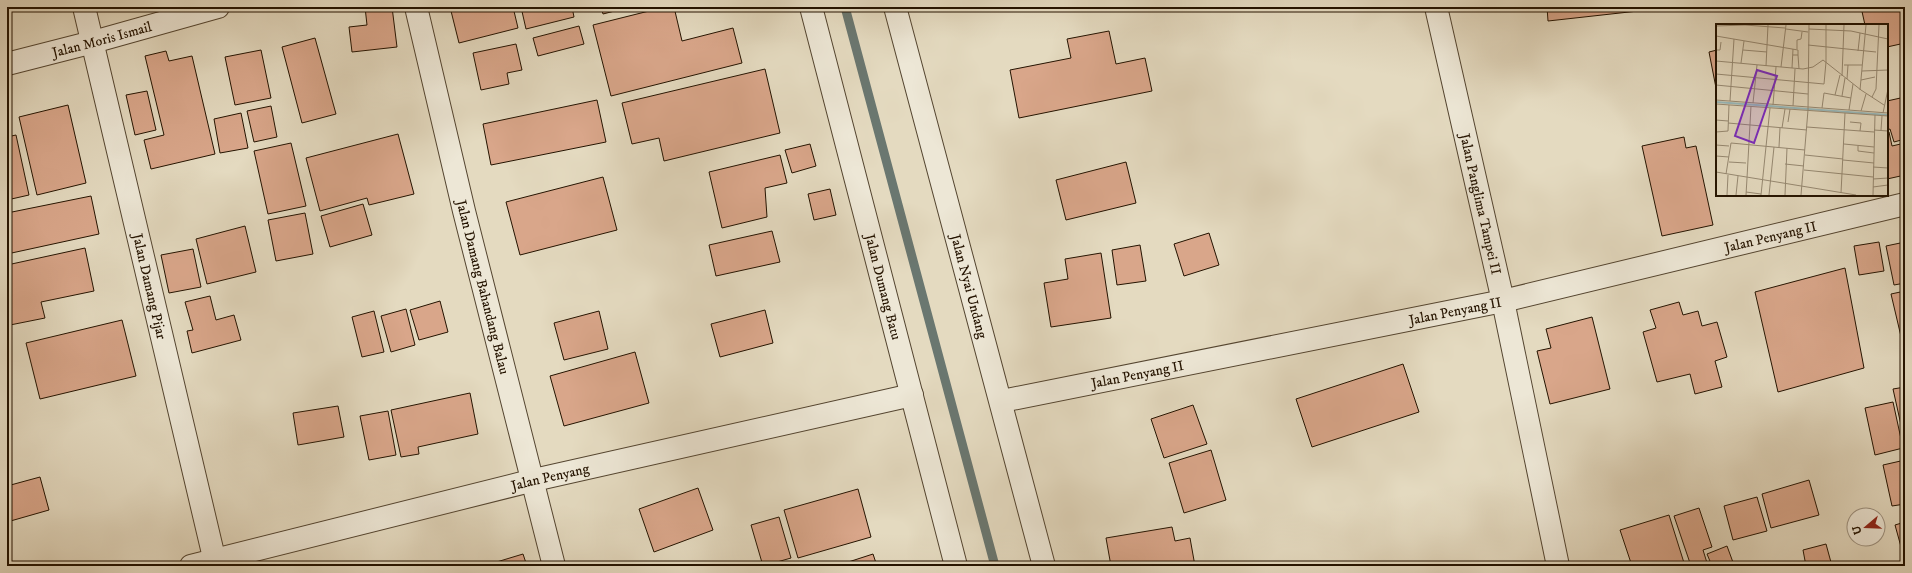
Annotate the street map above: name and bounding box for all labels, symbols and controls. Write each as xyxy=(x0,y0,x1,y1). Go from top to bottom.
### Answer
street label: Jalan Moris Ismail xyxy=(48,18,155,63)
inset map xyxy=(1716,24,1888,196)
street label: Jalan Panglima Tampei II xyxy=(1455,130,1505,277)
street label: Jalan Damang Bahandang Balau xyxy=(451,196,513,376)
street label: Jalan Penyang II xyxy=(1721,218,1819,258)
street label: Jalan Damang Pijar xyxy=(127,230,170,342)
street label: Jalan Dumang Batu xyxy=(860,230,905,342)
street label: Jalan Nyai Undang xyxy=(945,231,991,341)
street label: Jalan Penyang II xyxy=(1405,293,1503,330)
street label: Jalan Penyang II xyxy=(1088,357,1186,393)
street label: Jalan Penyang xyxy=(507,460,591,496)
north arrow xyxy=(1846,507,1886,547)
text: U xyxy=(1849,523,1865,536)

